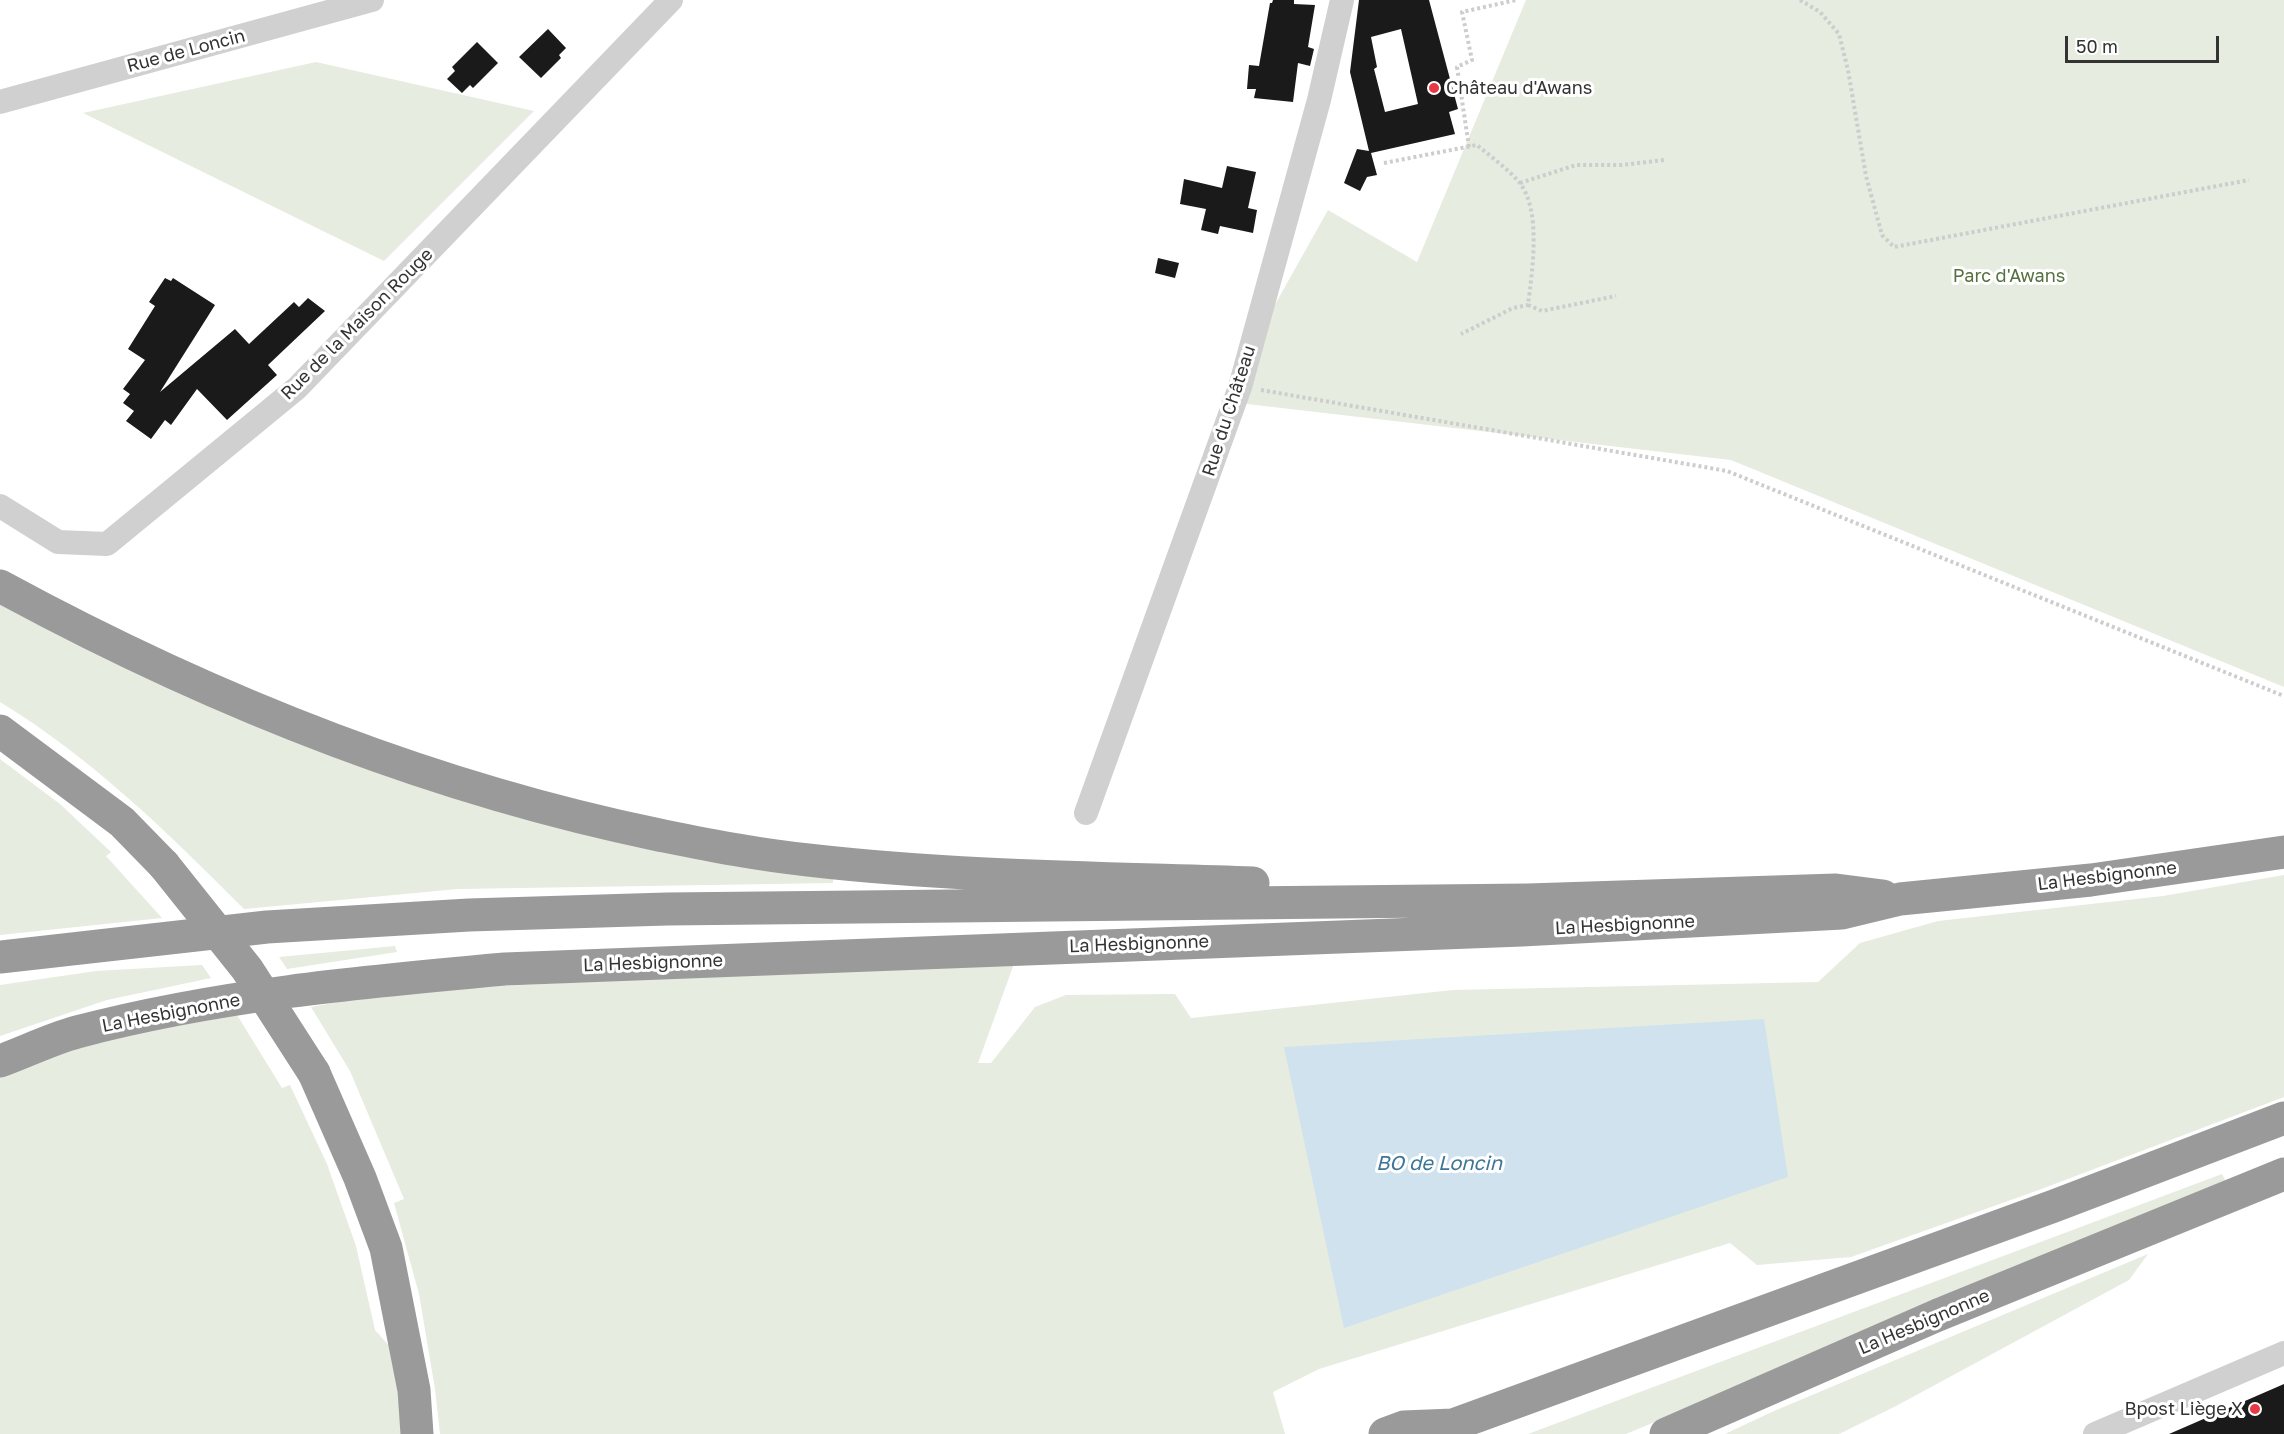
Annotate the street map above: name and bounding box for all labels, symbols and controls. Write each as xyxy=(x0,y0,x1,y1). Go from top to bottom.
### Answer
scale bar xyxy=(2068,24,2222,62)
street label: Rue de Loncin xyxy=(125,25,247,77)
text: 50 m xyxy=(2076,35,2118,57)
place label: Château d'Awans xyxy=(1446,77,1592,99)
marker: Château d'Awans xyxy=(1427,81,1441,95)
street label: Rue de la Maison Rouge xyxy=(277,244,437,404)
park label: Parc d'Awans xyxy=(1953,265,2065,287)
street label: Rue du Château xyxy=(1198,343,1260,479)
street label: La Hesbignonne xyxy=(2036,857,2178,895)
street label: La Hesbignonne xyxy=(1554,911,1696,939)
street label: La Hesbignonne xyxy=(1069,931,1209,957)
street label: La Hesbignonne xyxy=(583,950,723,976)
street label: La Hesbignonne xyxy=(100,989,242,1037)
water label: BO de Loncin xyxy=(1376,1152,1502,1176)
street label: La Hesbignonne xyxy=(1855,1285,1993,1359)
place label: Bpost Liège X xyxy=(2124,1398,2243,1420)
marker: Bpost Liège X xyxy=(2248,1402,2262,1416)

